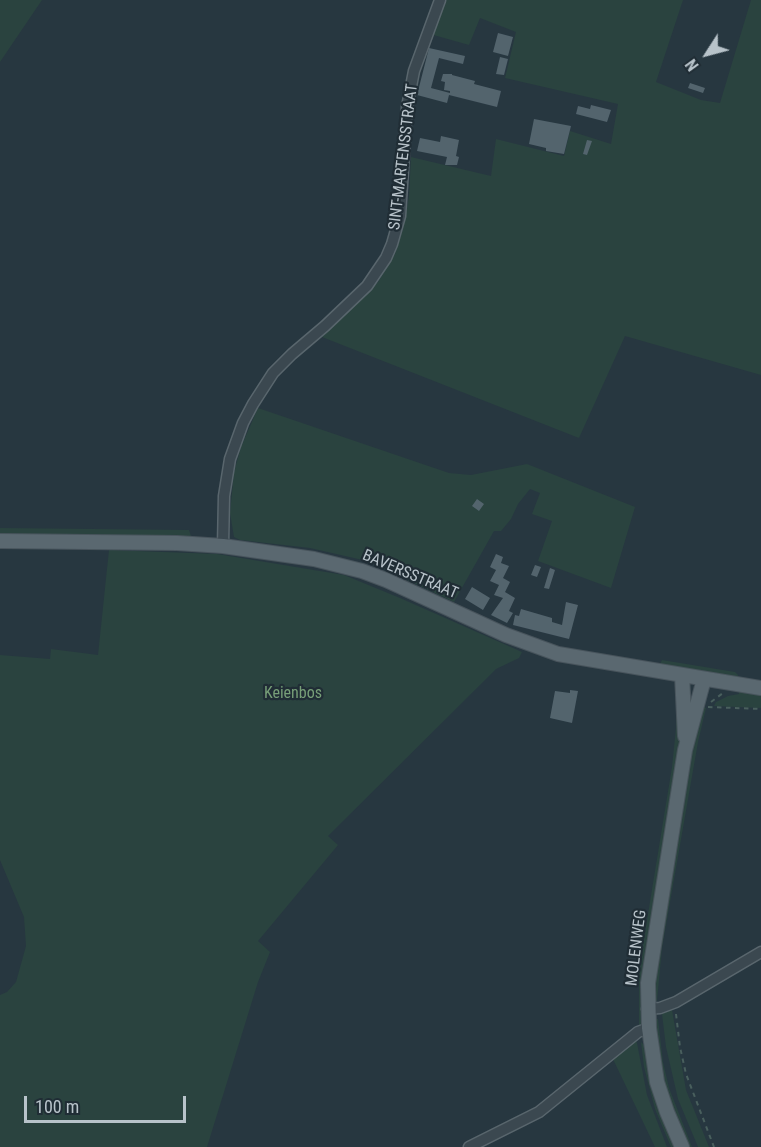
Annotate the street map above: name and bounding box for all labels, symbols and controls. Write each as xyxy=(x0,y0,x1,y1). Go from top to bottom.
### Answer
north arrow xyxy=(677,24,737,84)
text: N xyxy=(681,55,703,74)
street label: SINT-MARTENSSTRAAT xyxy=(386,83,422,231)
street label: BAVERSSTRAAT xyxy=(359,546,461,604)
park label: Keienbos xyxy=(264,684,322,704)
street label: MOLENWEG xyxy=(623,909,651,987)
scale bar xyxy=(27,1084,189,1122)
text: 100 m xyxy=(35,1096,79,1117)

